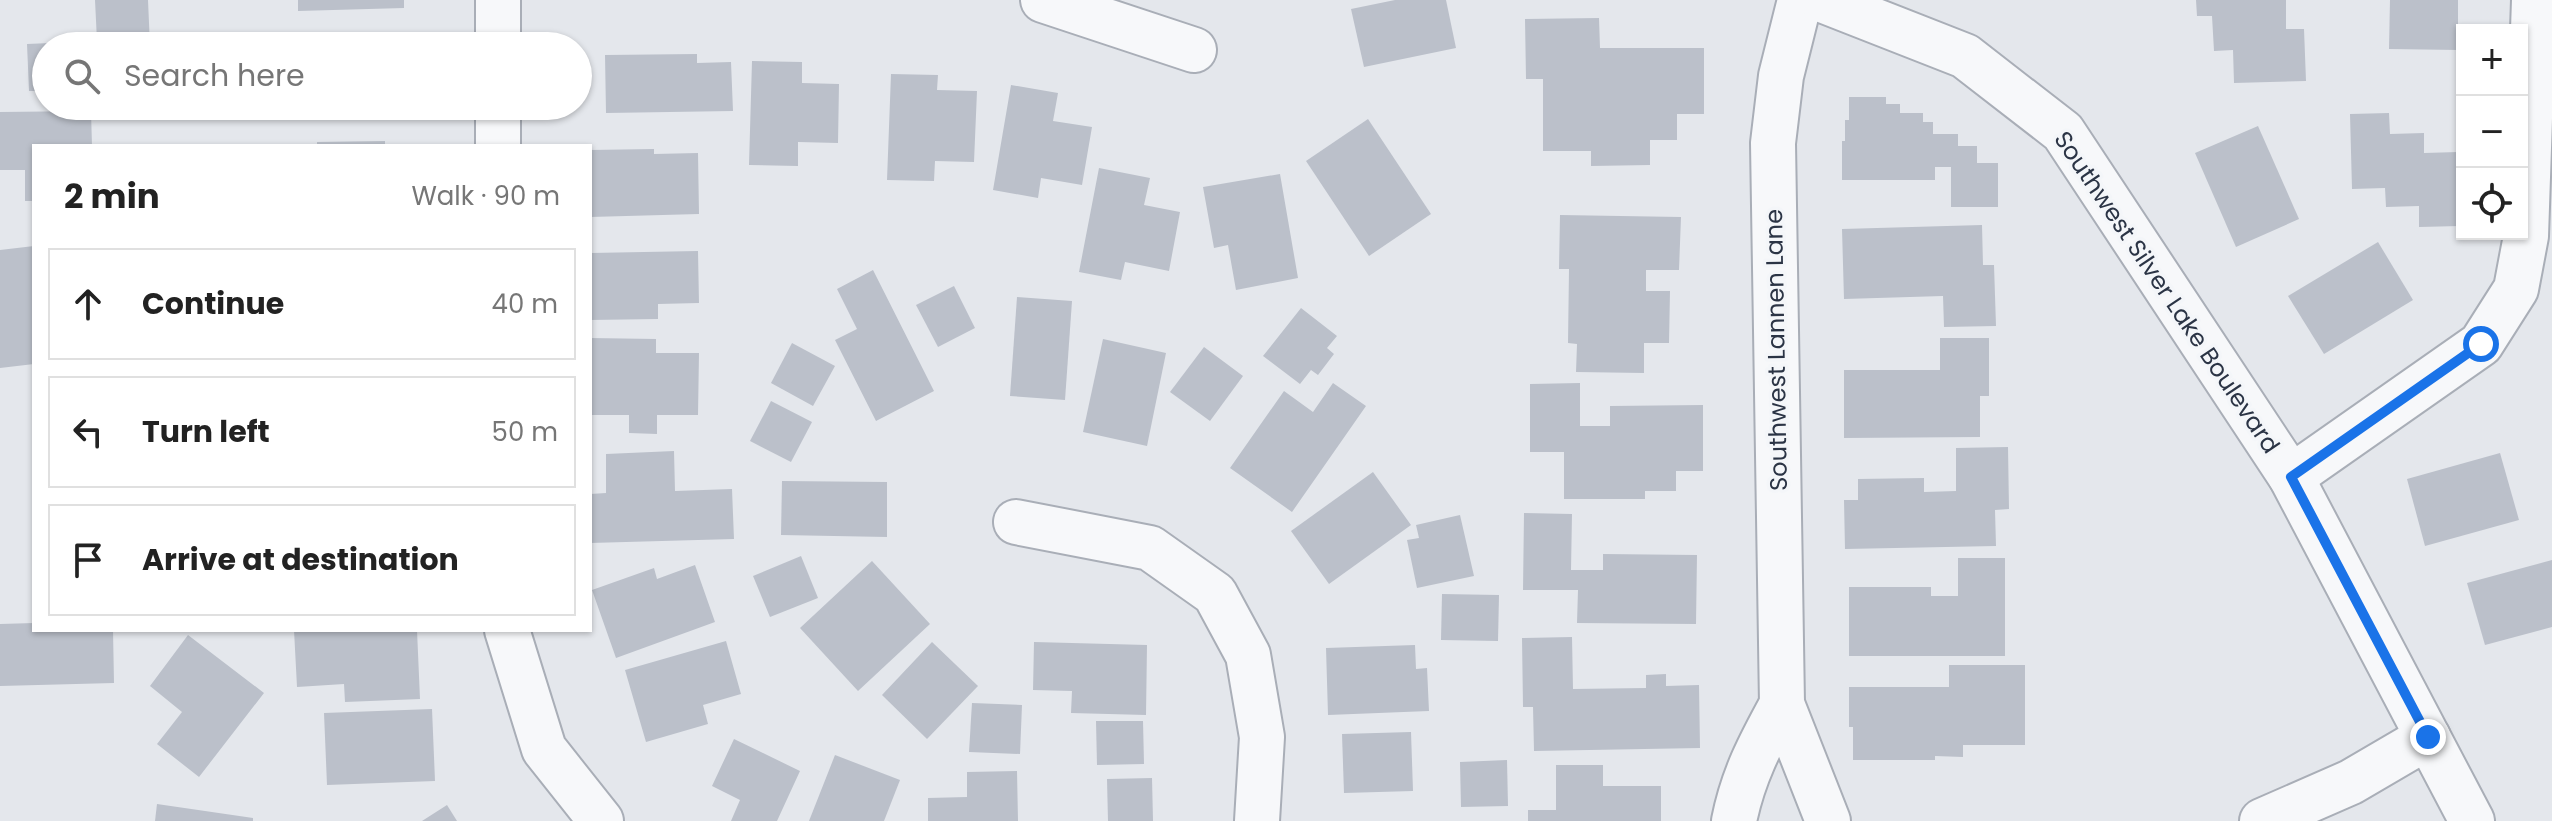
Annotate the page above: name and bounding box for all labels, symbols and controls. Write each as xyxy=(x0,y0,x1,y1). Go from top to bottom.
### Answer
map controls xyxy=(2456,24,2528,240)
button: + xyxy=(2456,24,2528,96)
search box xyxy=(32,32,592,120)
icon: search xyxy=(60,54,104,98)
text: Search here xyxy=(124,54,305,97)
button: − xyxy=(2456,96,2528,168)
street label: Southwest Silver Lake Boulevard xyxy=(2046,124,2288,460)
button: locate xyxy=(2456,168,2528,240)
text: 2 min xyxy=(64,172,160,220)
text: Walk · 90 m xyxy=(411,178,560,214)
street label: Southwest Lannen Lane xyxy=(1757,209,1795,491)
icon: ahead xyxy=(66,282,110,326)
text: Continue xyxy=(142,282,284,325)
text: 40 m xyxy=(492,286,558,322)
route start xyxy=(2463,326,2499,362)
icon: left xyxy=(66,410,110,454)
text: Turn left xyxy=(142,410,270,453)
text: 50 m xyxy=(492,414,558,450)
icon: arrive xyxy=(66,538,110,582)
text: Arrive at destination xyxy=(142,538,459,581)
route end xyxy=(2410,719,2446,755)

